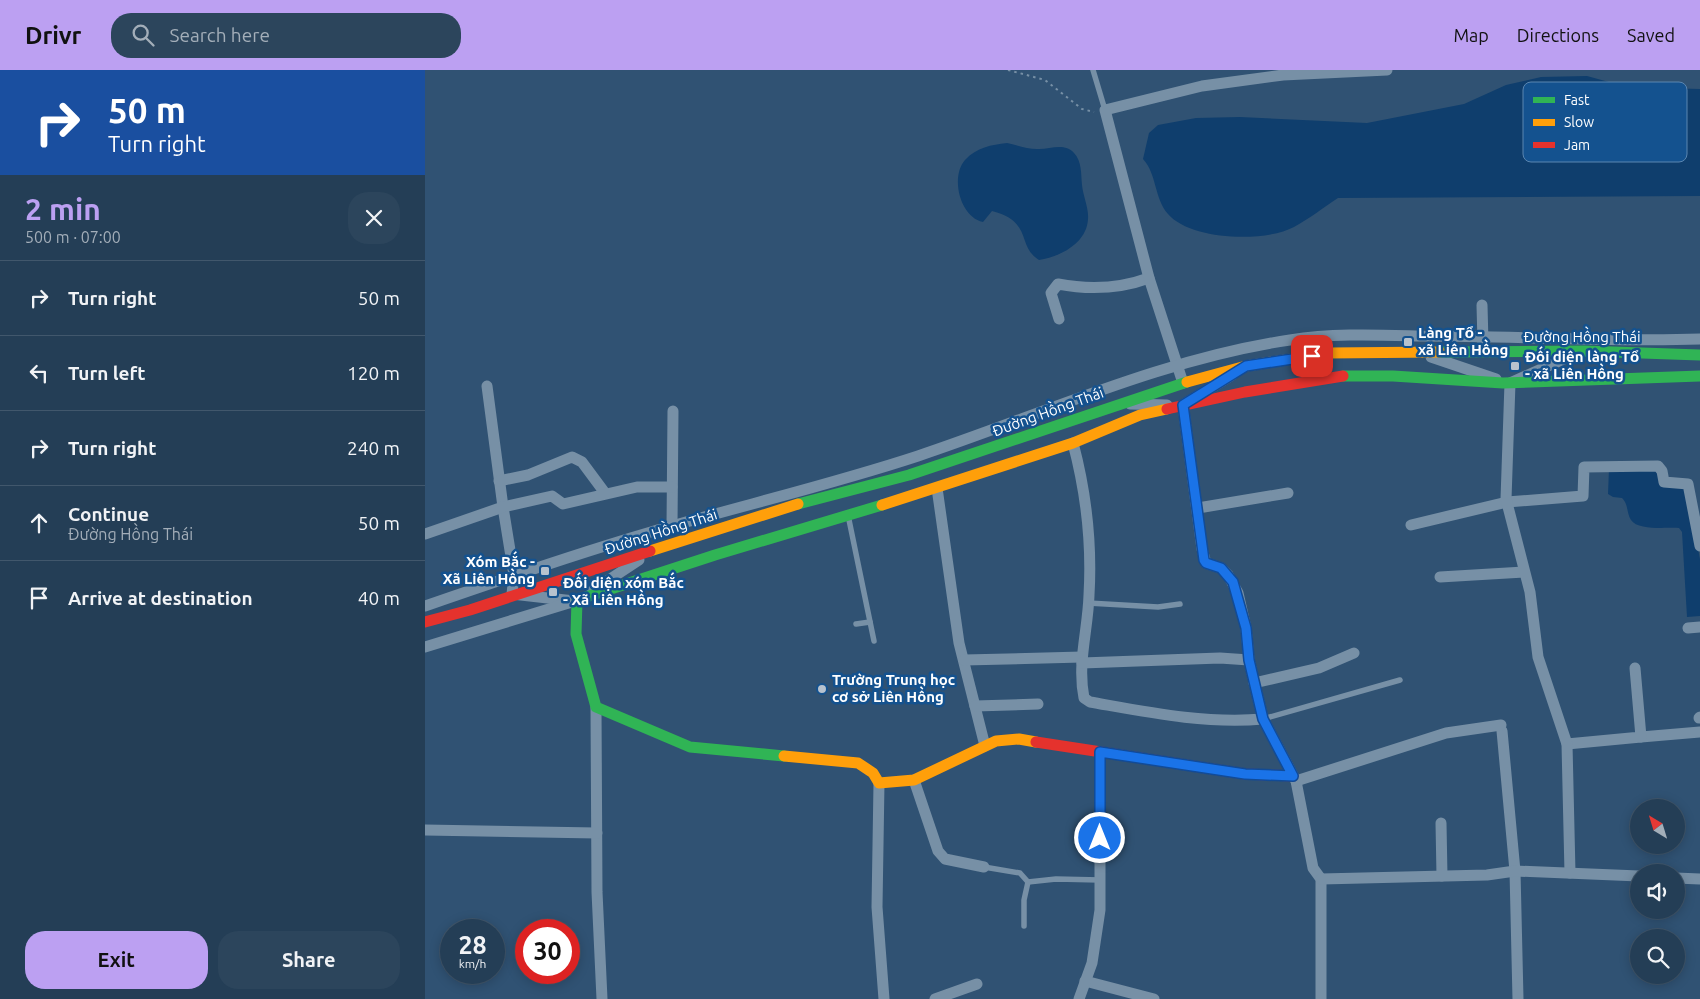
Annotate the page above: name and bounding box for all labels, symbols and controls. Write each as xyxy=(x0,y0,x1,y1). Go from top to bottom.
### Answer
search box xyxy=(111,13,461,58)
icon: search xyxy=(129,21,157,49)
text: Drivr xyxy=(25,22,81,49)
text: Search here xyxy=(169,24,270,46)
text: Map xyxy=(1453,25,1489,45)
text: Directions xyxy=(1517,25,1599,45)
text: Saved xyxy=(1627,25,1675,45)
legend xyxy=(1523,82,1687,162)
icon: right xyxy=(25,90,90,155)
text: 50 m xyxy=(108,90,186,130)
text: Fast xyxy=(1564,92,1590,108)
text: Slow xyxy=(1564,114,1594,130)
text: Turn right xyxy=(108,131,206,156)
text: Jam xyxy=(1564,137,1590,153)
text: 2 min xyxy=(25,192,101,226)
button: close xyxy=(348,192,400,244)
text: 500 m · 07:00 xyxy=(25,228,121,246)
icon: right xyxy=(25,284,53,312)
text: Turn right xyxy=(68,287,156,309)
text: 50 m xyxy=(358,287,400,309)
place label: Làng Tổ - xã Liên Hồng xyxy=(1418,324,1508,358)
street label: Đường Hồng Thái xyxy=(1523,326,1641,345)
pin xyxy=(1291,335,1333,377)
marker: Làng Tổ - xã Liên Hồng xyxy=(1402,336,1414,348)
icon: arrive xyxy=(1298,342,1326,370)
place label: Đối diện làng Tổ - xã Liên Hồng xyxy=(1525,346,1639,382)
icon: left xyxy=(25,359,53,387)
marker: Đối diện làng Tổ - xã Liên Hồng xyxy=(1509,360,1521,372)
text: Turn left xyxy=(68,362,146,384)
text: 120 m xyxy=(347,362,400,384)
street label: Đường Hồng Thái xyxy=(989,382,1106,440)
icon: right xyxy=(25,434,53,462)
text: Turn right xyxy=(68,437,156,459)
text: 240 m xyxy=(347,437,400,459)
text: Continue xyxy=(68,503,149,525)
street label: Đường Hồng Thái xyxy=(602,504,719,558)
icon: ahead xyxy=(25,509,53,537)
text: 50 m xyxy=(358,512,400,534)
text: Đường Hồng Thái xyxy=(68,525,193,543)
place label: Xóm Bắc - Xã Liên Hồng xyxy=(443,551,535,587)
marker: Xóm Bắc - Xã Liên Hồng xyxy=(539,565,551,577)
place label: Đối diện xóm Bắc - Xã Liên Hồng xyxy=(563,572,684,608)
icon: arrive xyxy=(25,584,53,612)
marker: Đối diện xóm Bắc - Xã Liên Hồng xyxy=(547,586,559,598)
text: Arrive at destination xyxy=(68,587,253,609)
text: 40 m xyxy=(358,587,400,609)
place label: Trường Trung học cơ sở Liên Hồng xyxy=(832,671,955,705)
marker: Trường Trung học cơ sở Liên Hồng xyxy=(816,683,828,695)
north arrow xyxy=(1630,799,1685,854)
map controls xyxy=(1630,799,1685,984)
position arrow xyxy=(1073,811,1125,863)
button: sound xyxy=(1630,864,1685,919)
speed limit sign: 30 xyxy=(515,919,580,984)
button: search xyxy=(1630,929,1685,984)
button: Exit xyxy=(25,931,208,989)
button: Share xyxy=(218,931,400,989)
text: 28 xyxy=(458,931,487,959)
text: km/h xyxy=(459,957,486,970)

